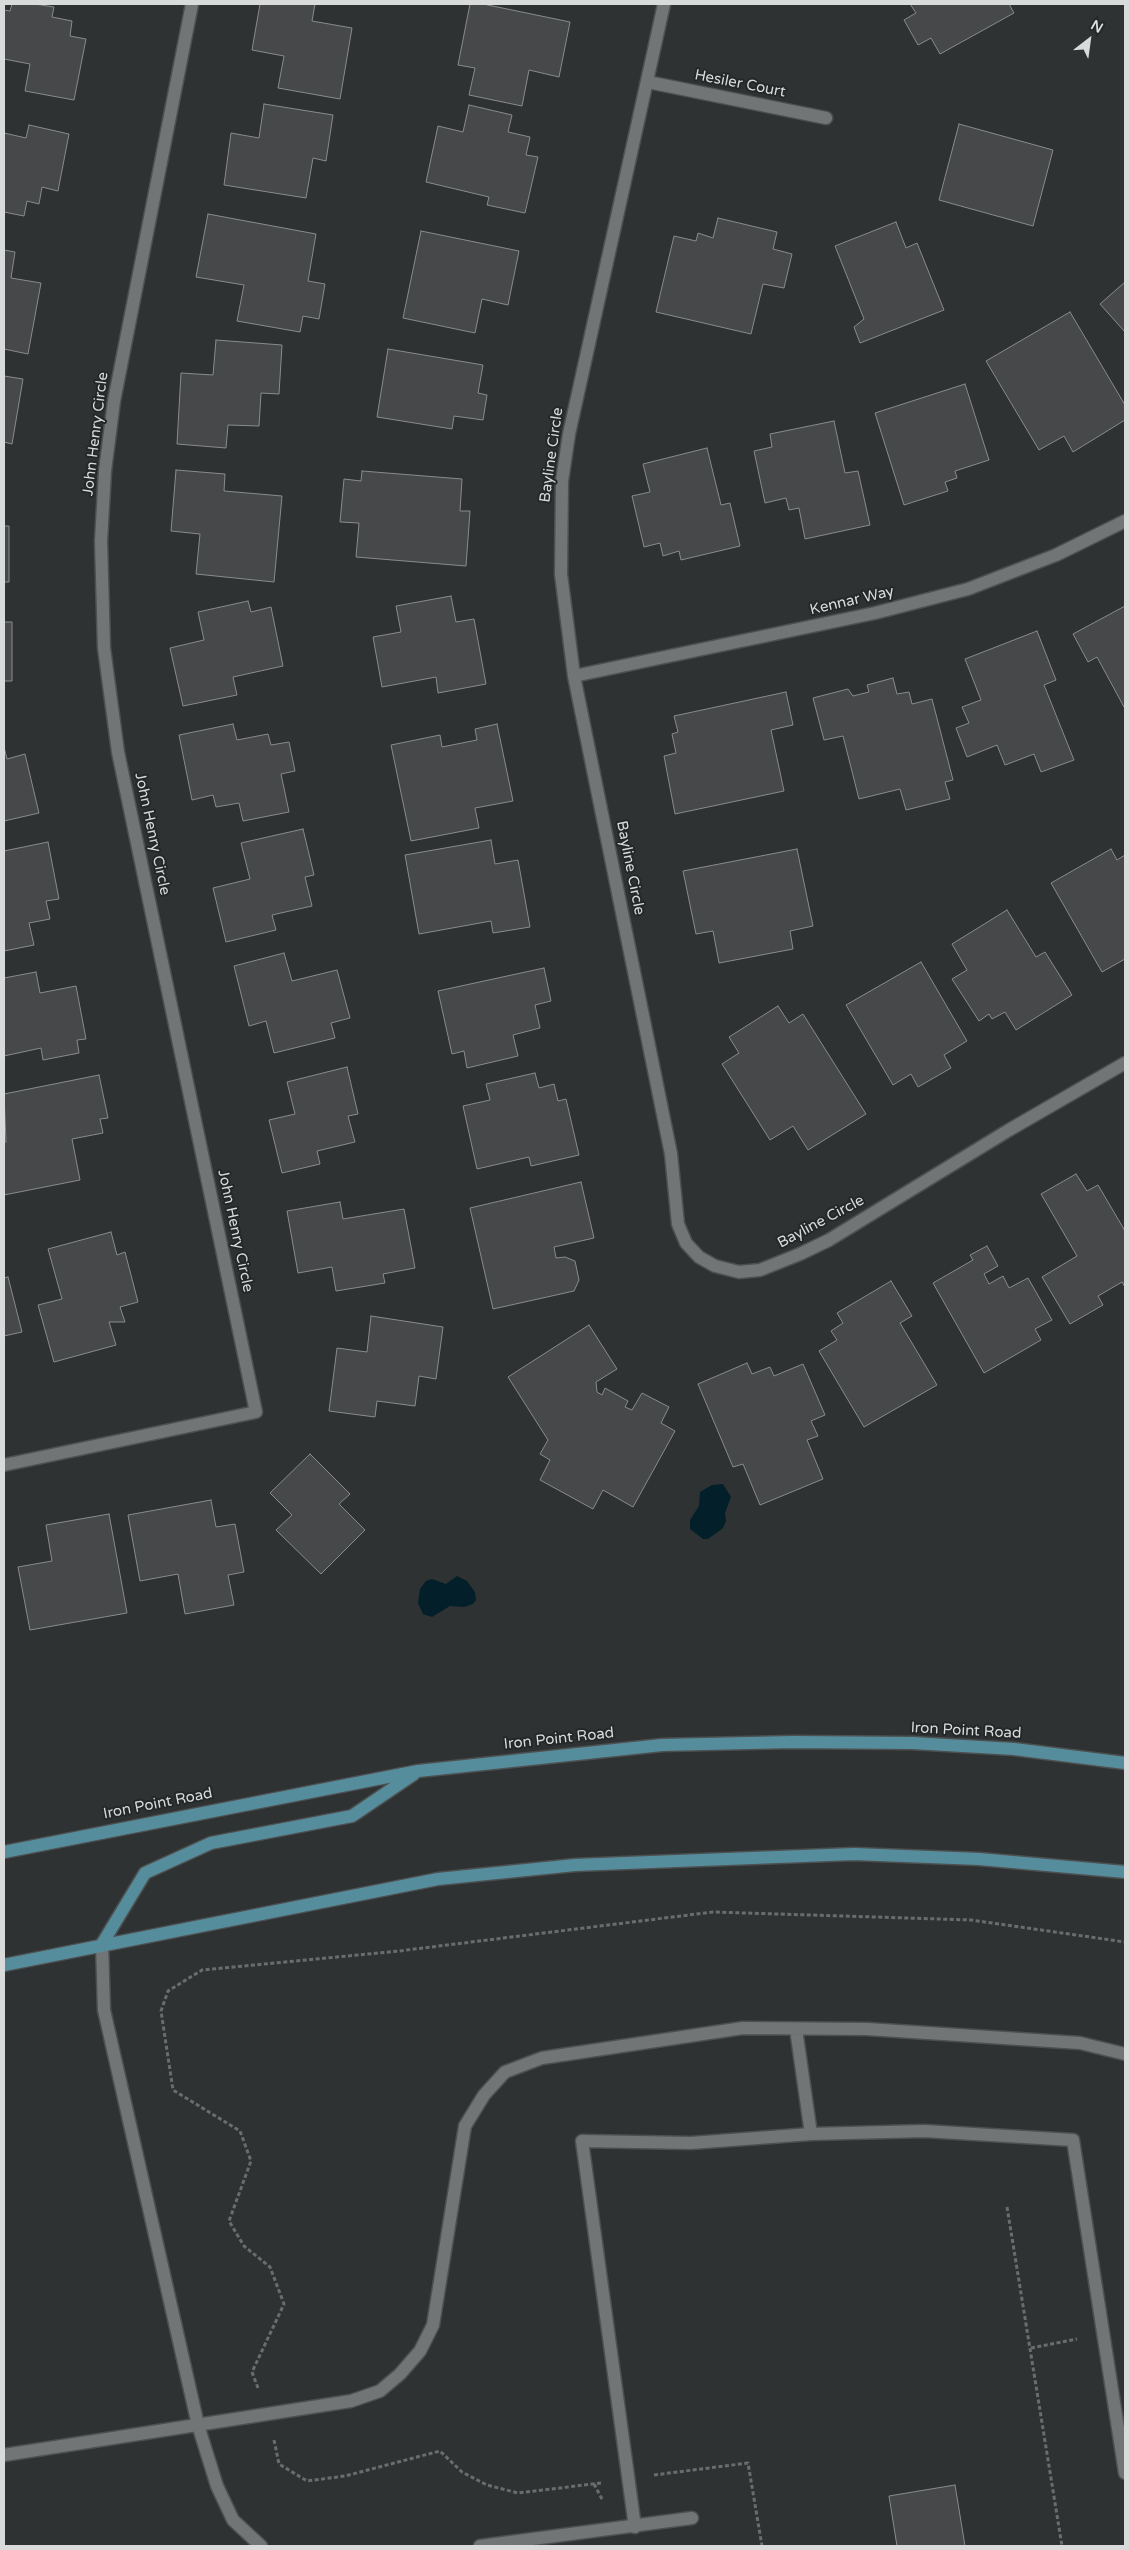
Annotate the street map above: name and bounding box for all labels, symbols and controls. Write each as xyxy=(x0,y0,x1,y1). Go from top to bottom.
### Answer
north arrow xyxy=(1064,15,1114,65)
text: N xyxy=(1088,16,1106,37)
street label: Hesiler Court xyxy=(693,66,787,102)
street label: John Henry Circle xyxy=(79,371,113,497)
street label: Bayline Circle xyxy=(536,406,568,504)
street label: Kennar Way xyxy=(808,583,896,619)
street label: John Henry Circle xyxy=(130,771,174,897)
street label: Bayline Circle xyxy=(612,819,648,917)
street label: John Henry Circle xyxy=(213,1168,257,1294)
street label: Bayline Circle xyxy=(775,1192,867,1252)
street label: Iron Point Road xyxy=(910,1719,1022,1743)
street label: Iron Point Road xyxy=(503,1724,615,1754)
street label: Iron Point Road xyxy=(102,1785,214,1823)

